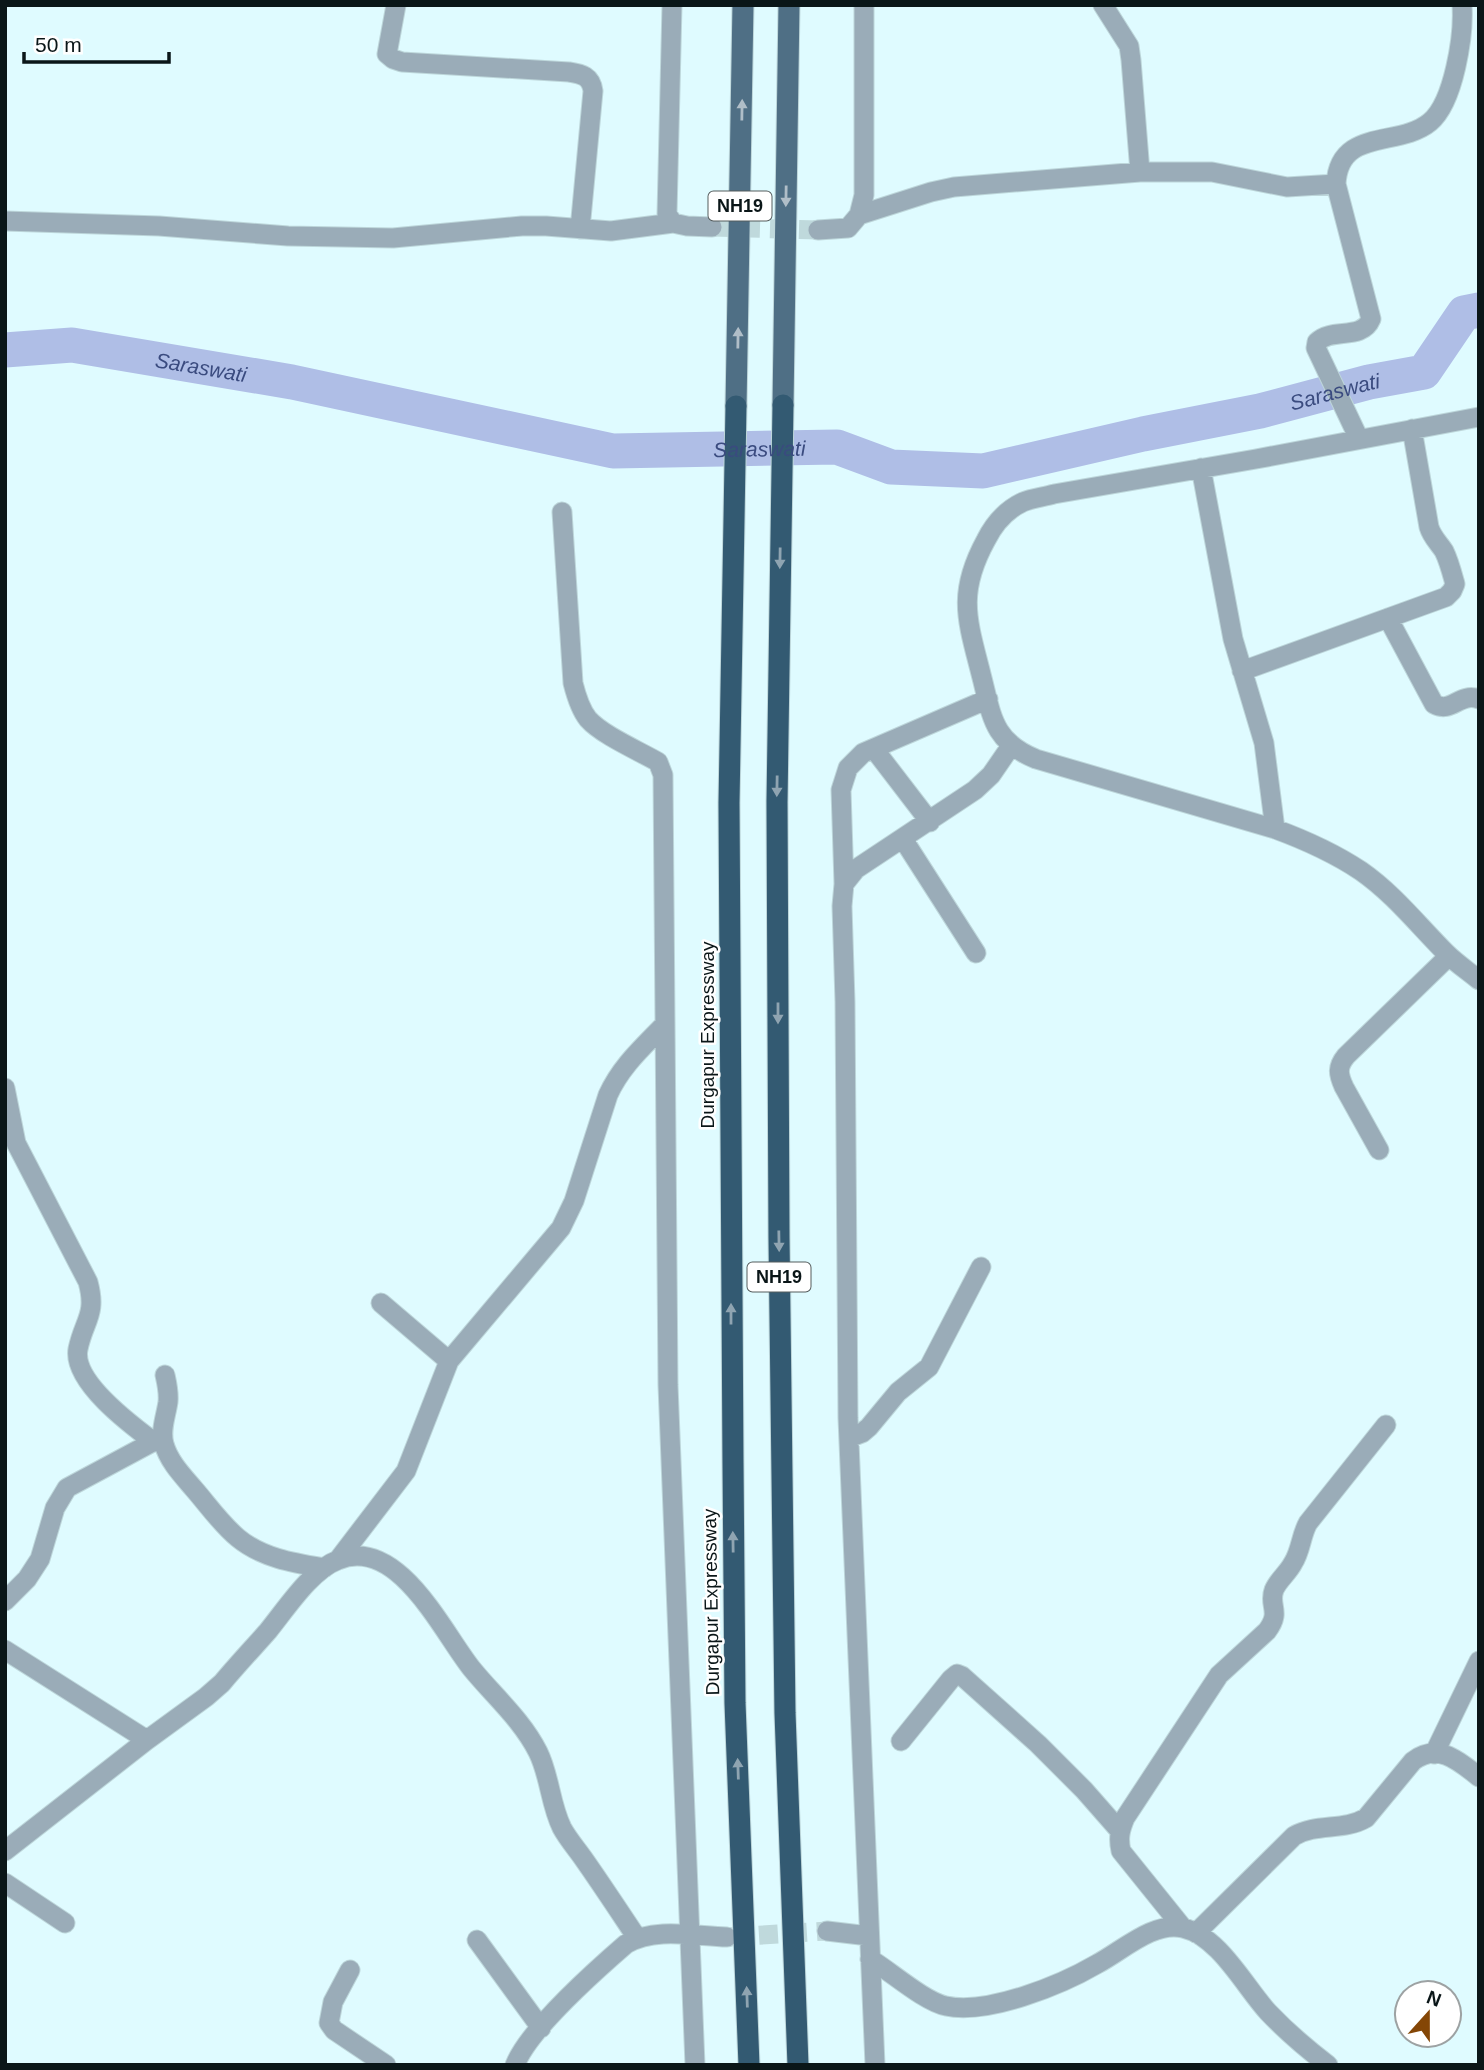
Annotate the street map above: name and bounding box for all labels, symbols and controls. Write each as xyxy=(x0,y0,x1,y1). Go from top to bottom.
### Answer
scale bar xyxy=(24,21,170,65)
text: 50 m xyxy=(35,33,82,56)
one-way arrow xyxy=(736,99,747,121)
one-way arrow xyxy=(780,185,792,207)
road number: NH19 xyxy=(708,191,772,220)
one-way arrow xyxy=(732,327,743,349)
water label: Saraswati xyxy=(154,348,250,386)
water label: Saraswati xyxy=(1287,369,1383,414)
water label: Saraswati xyxy=(713,436,807,461)
one-way arrow xyxy=(775,547,786,569)
one-way arrow xyxy=(771,775,783,797)
street label: Durgapur Expressway xyxy=(697,941,718,1128)
one-way arrow xyxy=(772,1002,784,1024)
one-way arrow xyxy=(773,1230,785,1252)
road number: NH19 xyxy=(748,1262,810,1292)
one-way arrow xyxy=(725,1303,737,1325)
street label: Durgapur Expressway xyxy=(699,1508,723,1696)
one-way arrow xyxy=(728,1531,739,1553)
one-way arrow xyxy=(732,1758,743,1780)
north arrow xyxy=(1393,1979,1463,2049)
one-way arrow xyxy=(741,1985,752,2007)
text: N xyxy=(1424,1986,1444,2011)

